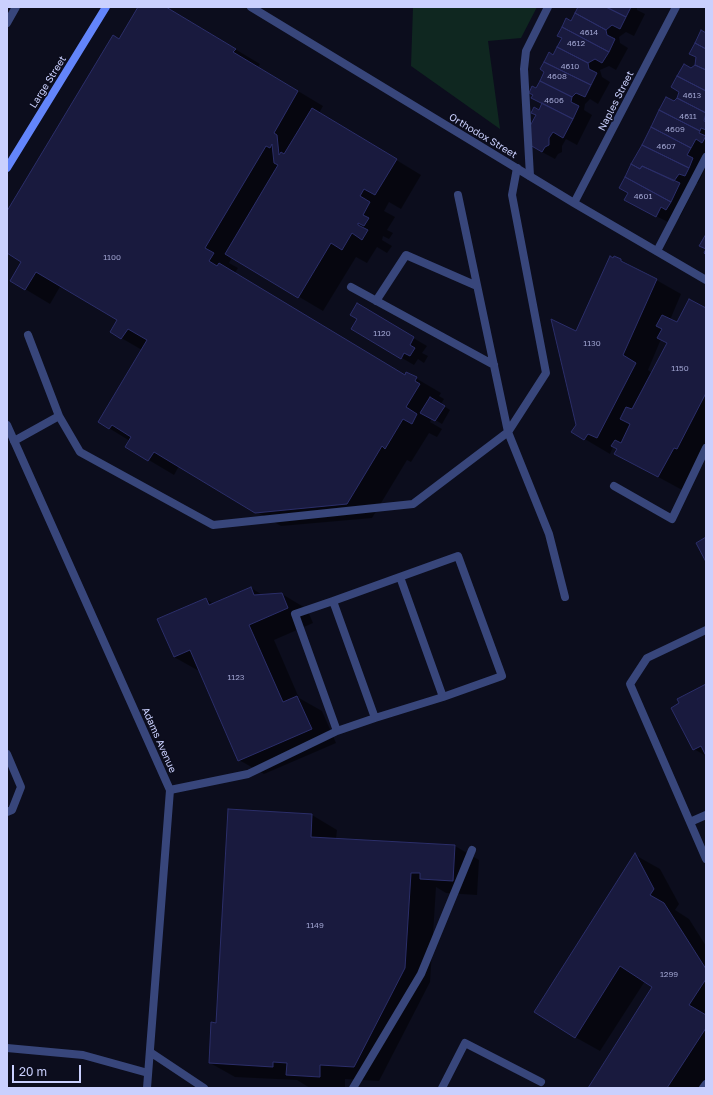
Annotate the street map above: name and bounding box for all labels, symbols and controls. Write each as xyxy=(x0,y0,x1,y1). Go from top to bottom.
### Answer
house number: 4614 xyxy=(580,27,598,37)
house number: 4612 xyxy=(567,38,585,48)
street label: Large Street xyxy=(27,54,69,110)
house number: 4610 xyxy=(561,61,579,71)
street label: Naples Street xyxy=(596,69,636,133)
house number: 4608 xyxy=(547,71,567,81)
house number: 4613 xyxy=(683,90,701,100)
house number: 4606 xyxy=(544,95,564,105)
street label: Orthodox Street xyxy=(447,111,519,161)
house number: 4611 xyxy=(679,111,697,121)
house number: 4609 xyxy=(665,124,685,134)
house number: 4607 xyxy=(657,141,675,151)
house number: 4601 xyxy=(634,191,652,201)
house number: 1100 xyxy=(103,252,121,262)
house number: 1120 xyxy=(373,328,391,338)
house number: 1130 xyxy=(583,338,601,348)
house number: 1150 xyxy=(671,363,689,373)
house number: 1123 xyxy=(227,672,245,682)
street label: Adams Avenue xyxy=(139,705,179,775)
house number: 1149 xyxy=(306,920,324,930)
house number: 1299 xyxy=(660,969,678,979)
scale bar xyxy=(14,1057,83,1083)
text: 20 m xyxy=(19,1064,47,1079)

